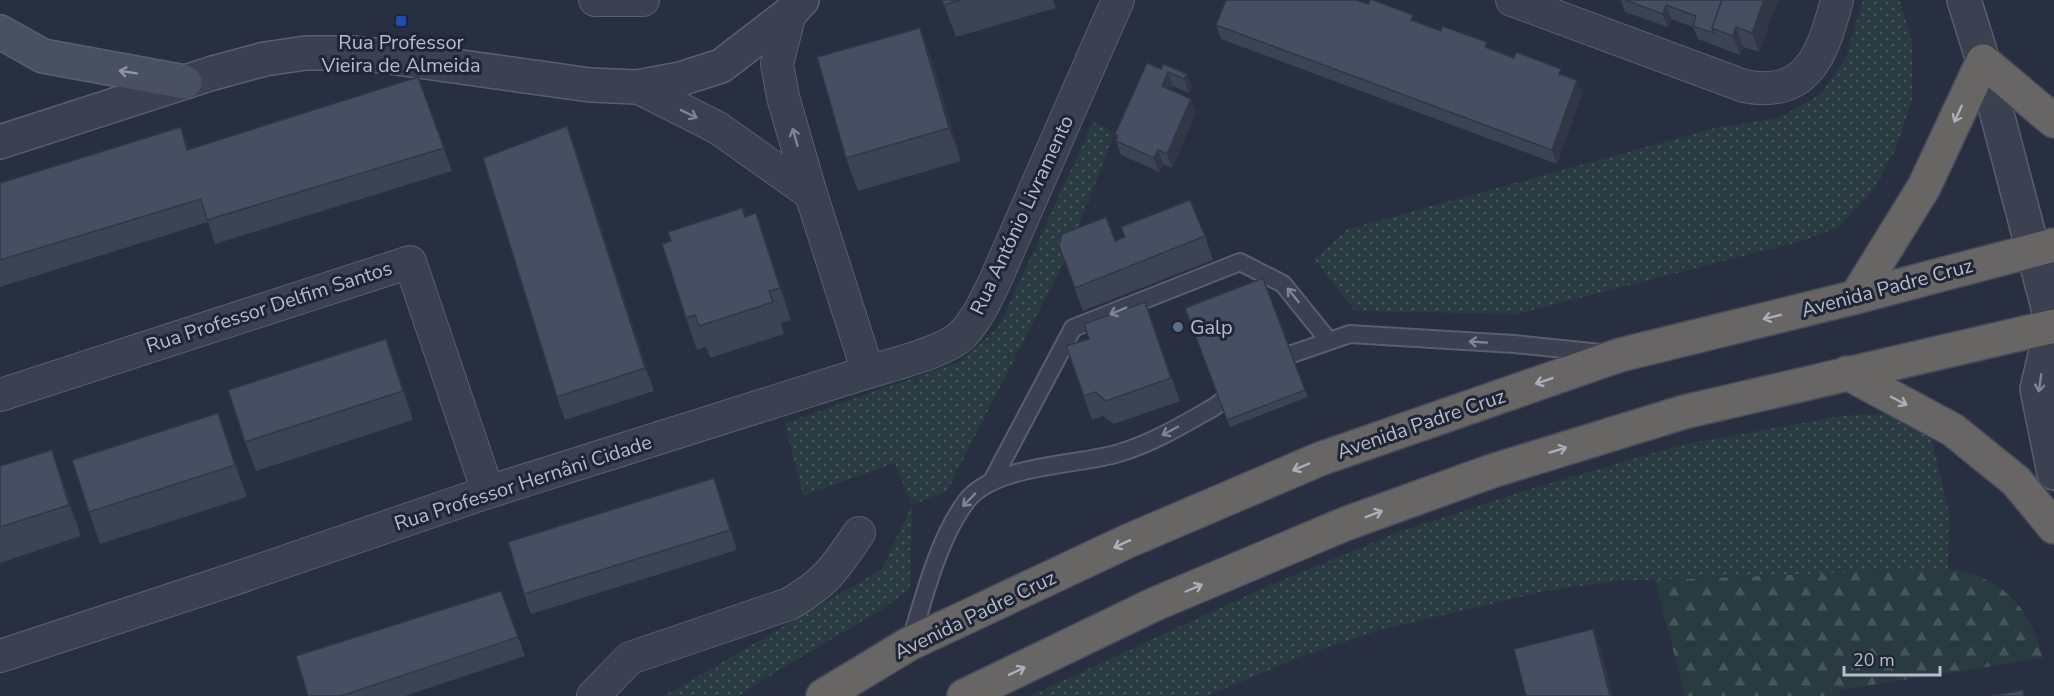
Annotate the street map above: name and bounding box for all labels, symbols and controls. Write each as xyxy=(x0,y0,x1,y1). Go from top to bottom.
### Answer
marker: Rua Professor Vieira de Almeida xyxy=(394,14,408,28)
place label: Rua Professor Vieira de Almeida xyxy=(320,29,481,79)
one-way arrow xyxy=(118,66,138,77)
one-way arrow xyxy=(1952,105,1964,123)
one-way arrow xyxy=(679,108,697,120)
street label: Rua António Livramento xyxy=(964,111,1080,319)
one-way arrow xyxy=(788,128,800,147)
street label: Avenida Padre Cruz xyxy=(1798,252,1976,324)
street label: Rua Professor Delfim Santos xyxy=(143,254,395,360)
one-way arrow xyxy=(1286,288,1299,304)
one-way arrow xyxy=(1109,306,1127,317)
one-way arrow xyxy=(1763,312,1782,324)
place label: Galp xyxy=(1190,314,1233,341)
marker: Galp xyxy=(1171,320,1185,334)
one-way arrow xyxy=(1469,336,1489,347)
one-way arrow xyxy=(2034,373,2045,392)
one-way arrow xyxy=(1535,376,1554,387)
street label: Avenida Padre Cruz xyxy=(1333,382,1509,466)
one-way arrow xyxy=(1890,395,1907,407)
one-way arrow xyxy=(1162,425,1179,437)
street label: Rua Professor Hernâni Cidade xyxy=(391,429,655,537)
one-way arrow xyxy=(1548,444,1567,455)
one-way arrow xyxy=(1292,462,1310,473)
one-way arrow xyxy=(962,493,976,508)
one-way arrow xyxy=(1364,507,1383,518)
one-way arrow xyxy=(1113,539,1131,551)
street label: Avenida Padre Cruz xyxy=(890,564,1060,666)
one-way arrow xyxy=(1184,582,1202,593)
scale bar xyxy=(1844,639,1940,677)
text: 20 m xyxy=(1853,648,1895,672)
one-way arrow xyxy=(1008,664,1026,676)

